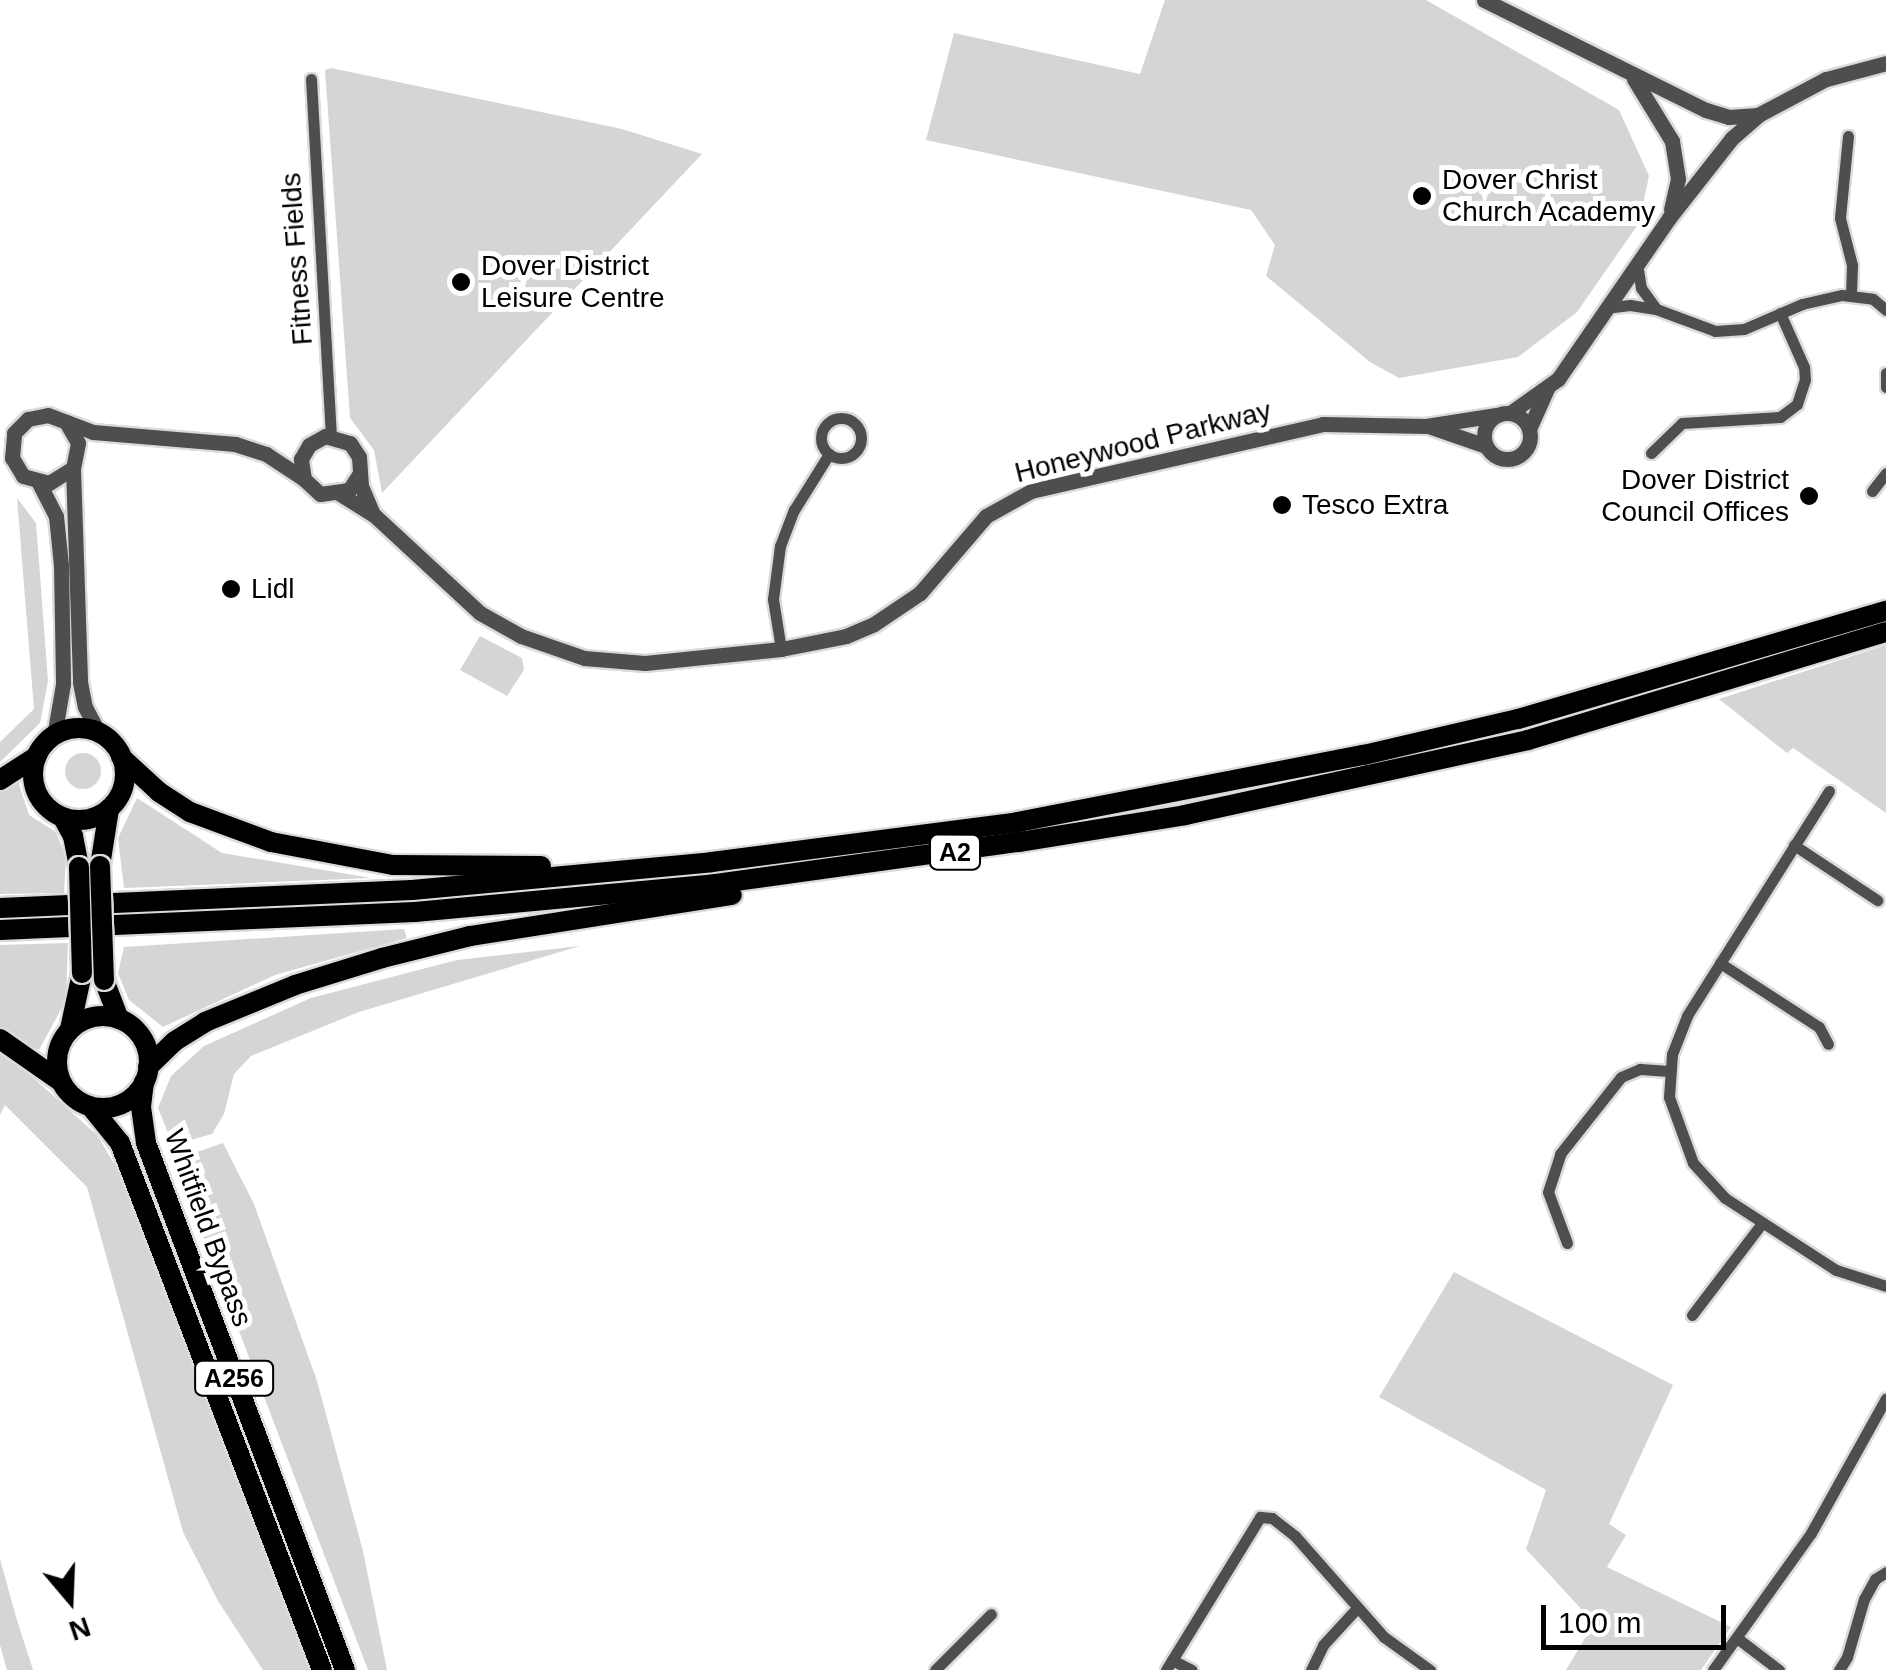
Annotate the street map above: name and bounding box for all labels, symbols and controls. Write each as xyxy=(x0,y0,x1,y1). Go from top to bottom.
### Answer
place label: Dover Christ Church Academy xyxy=(1442,163,1657,229)
street label: Fitness Fields xyxy=(274,172,320,346)
marker: Dover Christ Church Academy xyxy=(1411,185,1433,207)
place label: Dover District Leisure Centre xyxy=(481,249,665,315)
marker: Dover District Leisure Centre xyxy=(450,271,472,293)
street label: Honeywood Parkway xyxy=(1011,394,1275,490)
place label: Dover District Council Offices xyxy=(1601,463,1789,529)
marker: Dover District Council Offices xyxy=(1798,485,1820,507)
place label: Tesco Extra xyxy=(1302,488,1448,522)
marker: Tesco Extra xyxy=(1271,494,1293,516)
place label: Lidl xyxy=(251,572,295,606)
marker: Lidl xyxy=(220,578,242,600)
road number: A2 xyxy=(928,832,982,872)
street label: Whitfield Bypass xyxy=(157,1125,259,1331)
road number: A256 xyxy=(194,1358,274,1398)
north arrow xyxy=(20,1550,120,1650)
scale bar xyxy=(1546,1585,1731,1647)
text: 100 m xyxy=(1558,1606,1641,1639)
text: N xyxy=(65,1611,95,1647)

